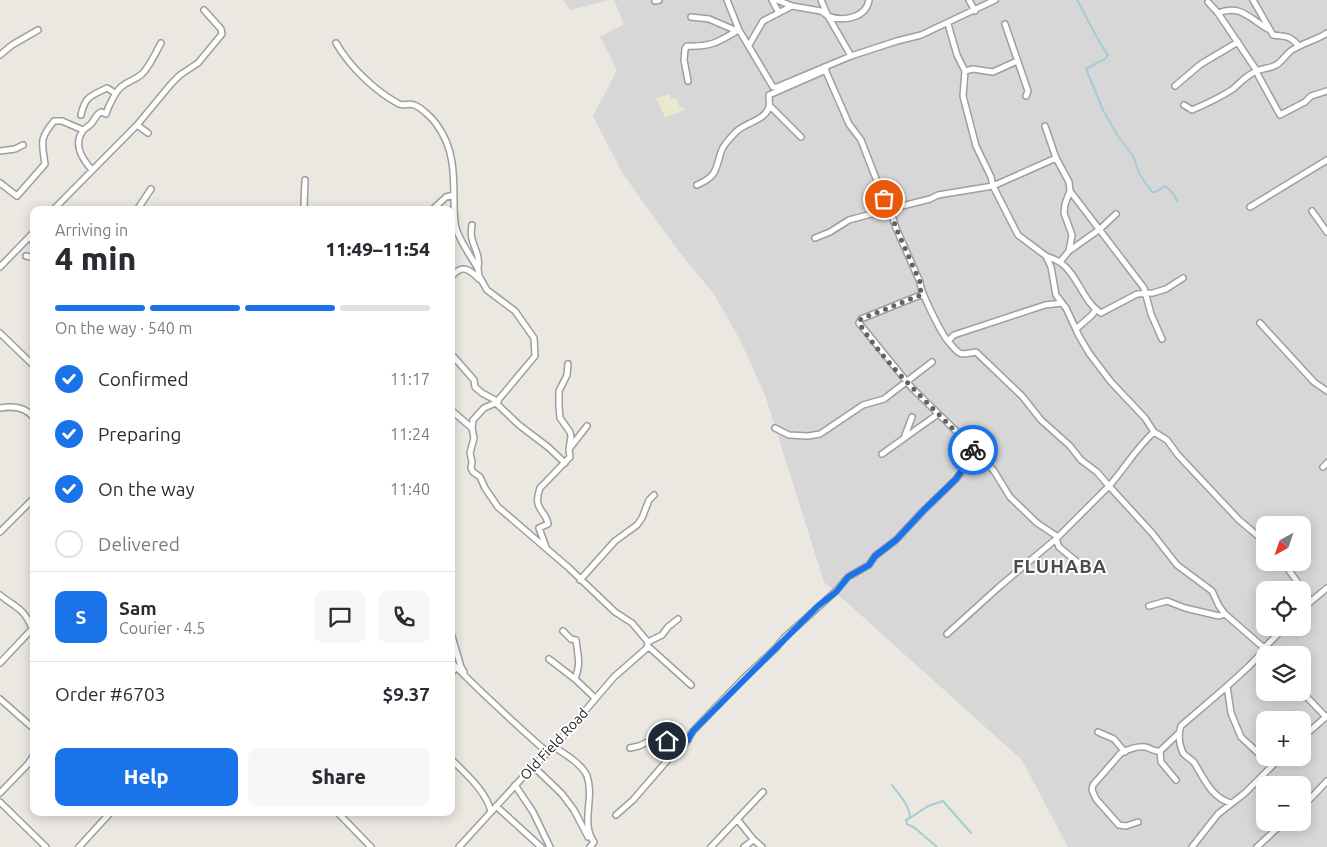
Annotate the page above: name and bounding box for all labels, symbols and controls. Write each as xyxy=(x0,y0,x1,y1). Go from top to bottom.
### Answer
pin xyxy=(863,178,905,220)
icon: bag xyxy=(870,185,898,213)
text: Arriving in xyxy=(55,221,128,239)
text: 11:49–11:54 xyxy=(325,238,430,260)
text: 4 min xyxy=(55,240,136,276)
text: On the way · 540 m xyxy=(55,319,192,337)
icon: check xyxy=(55,365,83,393)
text: Confirmed xyxy=(98,368,189,390)
text: 11:17 xyxy=(390,370,430,388)
icon: check xyxy=(55,420,83,448)
text: Preparing xyxy=(98,423,182,445)
text: 11:24 xyxy=(390,425,430,443)
courier xyxy=(948,425,998,475)
icon: bike xyxy=(959,436,987,464)
icon: check xyxy=(55,475,83,503)
text: On the way xyxy=(98,478,195,500)
text: 11:40 xyxy=(390,480,430,498)
north arrow xyxy=(1256,516,1311,571)
map controls xyxy=(1256,516,1311,831)
text: Delivered xyxy=(98,533,180,555)
district label: FLUHABA xyxy=(1013,555,1107,577)
button: locate xyxy=(1256,581,1311,636)
button: chat xyxy=(314,591,366,643)
button: phone xyxy=(378,591,430,643)
text: Sam xyxy=(119,597,157,619)
text: S xyxy=(76,606,86,628)
text: Courier · 4.5 xyxy=(119,619,205,637)
button: layers xyxy=(1256,646,1311,701)
text: Order #6703 xyxy=(55,683,165,705)
text: $9.37 xyxy=(382,683,430,705)
street label: Old Field Road xyxy=(517,705,591,783)
button: + xyxy=(1256,711,1311,766)
pin xyxy=(646,720,688,762)
icon: home xyxy=(653,727,681,755)
button: Help xyxy=(55,748,238,806)
button: Share xyxy=(248,748,430,806)
button: − xyxy=(1256,776,1311,831)

